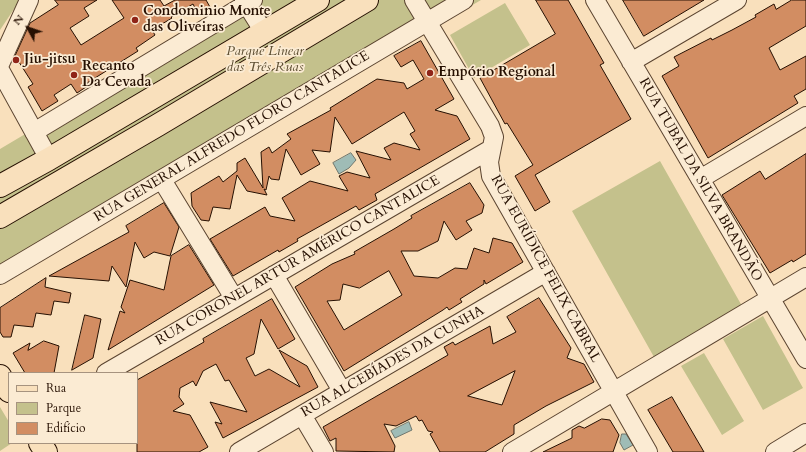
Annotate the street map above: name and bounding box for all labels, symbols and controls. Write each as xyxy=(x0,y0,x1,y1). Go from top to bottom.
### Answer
place label: Condominio Monte das Oliveiras xyxy=(143,4,271,36)
north arrow xyxy=(8,8,48,48)
text: N xyxy=(10,11,27,28)
marker: Condominio Monte das Oliveiras xyxy=(130,15,140,25)
park label: Parque Linear das Três Ruas xyxy=(226,44,304,76)
street label: RUA GENERAL ALFREDO FLORO CANTALICE xyxy=(91,48,373,226)
place label: Jiu-jitsu xyxy=(24,52,76,68)
marker: Jiu-jitsu xyxy=(11,55,21,65)
place label: Recanto Da Cevada xyxy=(82,59,151,92)
place label: Empório Regional xyxy=(438,65,555,81)
marker: Empório Regional xyxy=(425,68,435,78)
marker: Recanto Da Cevada xyxy=(69,70,79,80)
street label: RUA TUBAL DA SILVA BRANDÃO xyxy=(635,75,765,285)
street label: RUA CORONEL ARTUR AMÉRICO CANTALICE xyxy=(153,172,443,350)
street label: RUA EURÍDICE FELIX CABRAL xyxy=(486,172,604,366)
street label: RUA ALCEBÍADES DA CUNHA xyxy=(299,303,487,421)
legend xyxy=(8,372,138,444)
text: Rua xyxy=(46,380,66,396)
text: Parque xyxy=(46,400,81,416)
text: Edifício xyxy=(46,420,86,436)

